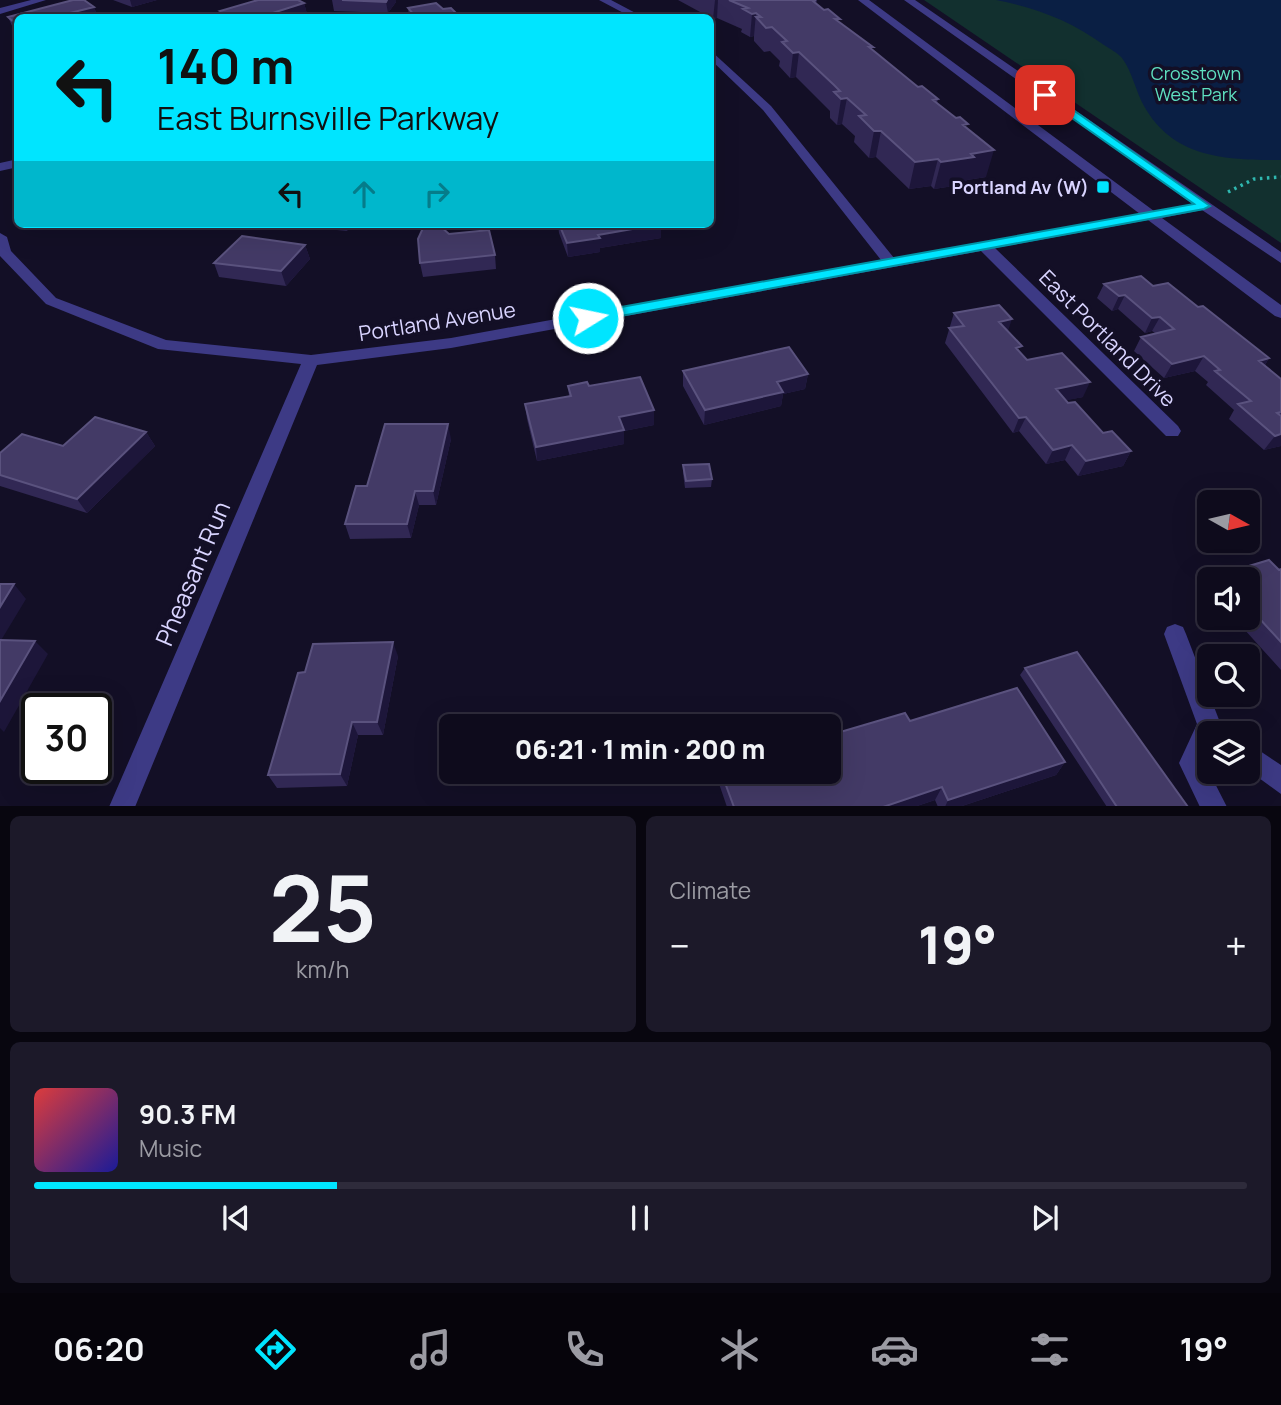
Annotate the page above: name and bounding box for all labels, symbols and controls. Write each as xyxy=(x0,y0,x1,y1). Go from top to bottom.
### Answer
text: 140 m xyxy=(157,32,294,99)
icon: left xyxy=(42,42,133,133)
park label: Crosstown West Park xyxy=(1151,61,1241,106)
pin xyxy=(1015,65,1075,125)
icon: arrive xyxy=(1026,76,1064,114)
text: East Burnsville Parkway xyxy=(157,96,499,140)
icon: left xyxy=(272,175,310,213)
icon: ahead xyxy=(345,175,383,213)
icon: right xyxy=(418,175,456,213)
place label: Portland Av (W) xyxy=(952,175,1089,199)
marker: Portland Av (W) xyxy=(1095,179,1111,195)
street label: East Portland Drive xyxy=(1033,263,1183,413)
position arrow xyxy=(551,281,625,355)
street label: Portland Avenue xyxy=(357,295,517,347)
north arrow xyxy=(1197,490,1260,553)
map controls xyxy=(1197,490,1260,784)
street label: Pheasant Run xyxy=(147,496,237,650)
button: sound xyxy=(1197,567,1260,630)
button: search xyxy=(1197,644,1260,707)
speed limit sign: 30 xyxy=(21,693,112,784)
button: layers xyxy=(1197,721,1260,784)
text: 06:21 · 1 min · 200 m xyxy=(515,731,765,767)
text: 25 xyxy=(269,845,377,969)
text: Climate xyxy=(670,874,751,906)
text: 19° xyxy=(918,909,997,980)
text: − xyxy=(670,919,690,971)
text: + xyxy=(1225,919,1247,971)
text: km/h xyxy=(296,953,350,985)
text: 90.3 FM xyxy=(139,1096,236,1132)
text: Music xyxy=(139,1132,202,1164)
icon: previous xyxy=(217,1199,255,1237)
icon: pause xyxy=(621,1199,659,1237)
icon: next xyxy=(1026,1199,1064,1237)
icon: directions xyxy=(251,1325,300,1374)
icon: music xyxy=(406,1325,455,1374)
icon: phone xyxy=(560,1325,609,1374)
icon: climate xyxy=(715,1325,764,1374)
icon: car xyxy=(870,1325,919,1374)
icon: filters xyxy=(1025,1325,1074,1374)
text: 06:20 xyxy=(53,1327,145,1371)
text: 19° xyxy=(1180,1327,1228,1371)

